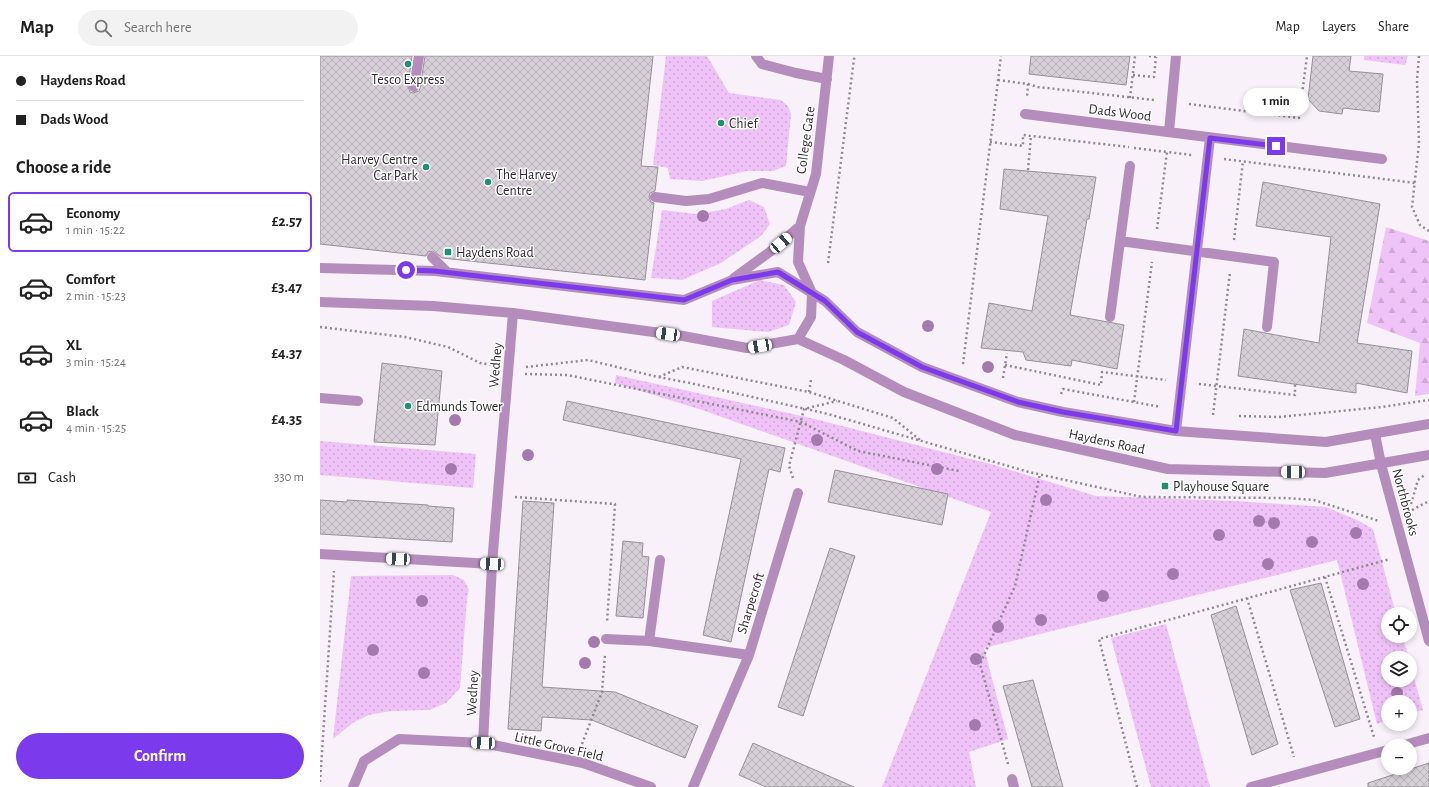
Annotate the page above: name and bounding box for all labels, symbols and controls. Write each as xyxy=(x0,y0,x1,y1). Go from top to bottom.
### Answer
search box xyxy=(78,10,358,46)
icon: search xyxy=(92,17,114,39)
text: Map xyxy=(20,18,54,37)
text: Search here xyxy=(124,20,192,35)
text: Map xyxy=(1275,20,1300,34)
text: Layers xyxy=(1322,20,1356,34)
text: Share xyxy=(1378,20,1409,34)
marker: Tesco Express xyxy=(403,59,413,69)
text: Haydens Road xyxy=(40,73,126,88)
place label: Tesco Express xyxy=(371,73,445,87)
callout: 1 min xyxy=(1243,88,1309,116)
text: 1 min xyxy=(1262,95,1290,108)
street label: Dads Wood xyxy=(1088,102,1152,124)
street label: College Gate xyxy=(794,105,818,175)
text: Dads Wood xyxy=(40,112,108,127)
place label: Chief xyxy=(729,117,758,131)
marker: Chief xyxy=(716,118,726,128)
route end xyxy=(1267,137,1285,155)
place label: Harvey Centre Car Park xyxy=(341,153,419,183)
text: Choose a ride xyxy=(16,159,111,177)
marker: Harvey Centre Car Park xyxy=(421,162,431,172)
place label: The Harvey Centre xyxy=(496,168,557,198)
marker: The Harvey Centre xyxy=(483,177,493,187)
icon: car xyxy=(18,204,54,240)
text: Economy xyxy=(66,206,120,221)
text: £2.57 xyxy=(272,214,302,229)
text: 1 min · 15:22 xyxy=(66,224,125,237)
car xyxy=(768,231,794,255)
place label: Haydens Road xyxy=(456,246,534,260)
marker: Haydens Road xyxy=(443,247,453,257)
route start xyxy=(397,261,415,279)
icon: car xyxy=(18,270,54,306)
text: Comfort xyxy=(66,272,115,287)
text: £3.47 xyxy=(271,280,302,295)
text: 2 min · 15:23 xyxy=(66,290,126,303)
car xyxy=(655,326,681,342)
icon: car xyxy=(18,336,54,372)
text: XL xyxy=(66,338,82,353)
car xyxy=(747,338,773,354)
street label: Wedhey xyxy=(487,342,505,388)
text: £4.37 xyxy=(271,346,302,361)
text: 3 min · 15:24 xyxy=(66,356,126,369)
place label: Edmunds Tower xyxy=(416,400,503,414)
marker: Edmunds Tower xyxy=(403,401,413,411)
icon: car xyxy=(18,402,54,438)
text: Black xyxy=(66,404,99,419)
text: £4.35 xyxy=(271,412,302,427)
text: 4 min · 15:25 xyxy=(66,422,126,435)
street label: Haydens Road xyxy=(1067,427,1146,457)
car xyxy=(1281,466,1305,478)
icon: cash xyxy=(16,467,38,489)
street label: Northbrooks xyxy=(1389,467,1421,537)
text: Cash xyxy=(48,470,76,485)
text: 330 m xyxy=(274,471,304,484)
place label: Playhouse Square xyxy=(1173,480,1269,494)
marker: Playhouse Square xyxy=(1160,481,1170,491)
car xyxy=(386,552,410,566)
car xyxy=(480,557,504,571)
street label: Sharpecroft xyxy=(735,570,767,636)
map controls xyxy=(1381,607,1417,775)
button: locate xyxy=(1381,607,1417,643)
button: layers xyxy=(1381,651,1417,687)
street label: Wedhey xyxy=(465,670,481,716)
button: + xyxy=(1381,695,1417,731)
street label: Little Grove Field xyxy=(513,730,605,764)
button: Confirm xyxy=(16,733,304,779)
car xyxy=(471,736,495,750)
button: − xyxy=(1381,739,1417,775)

